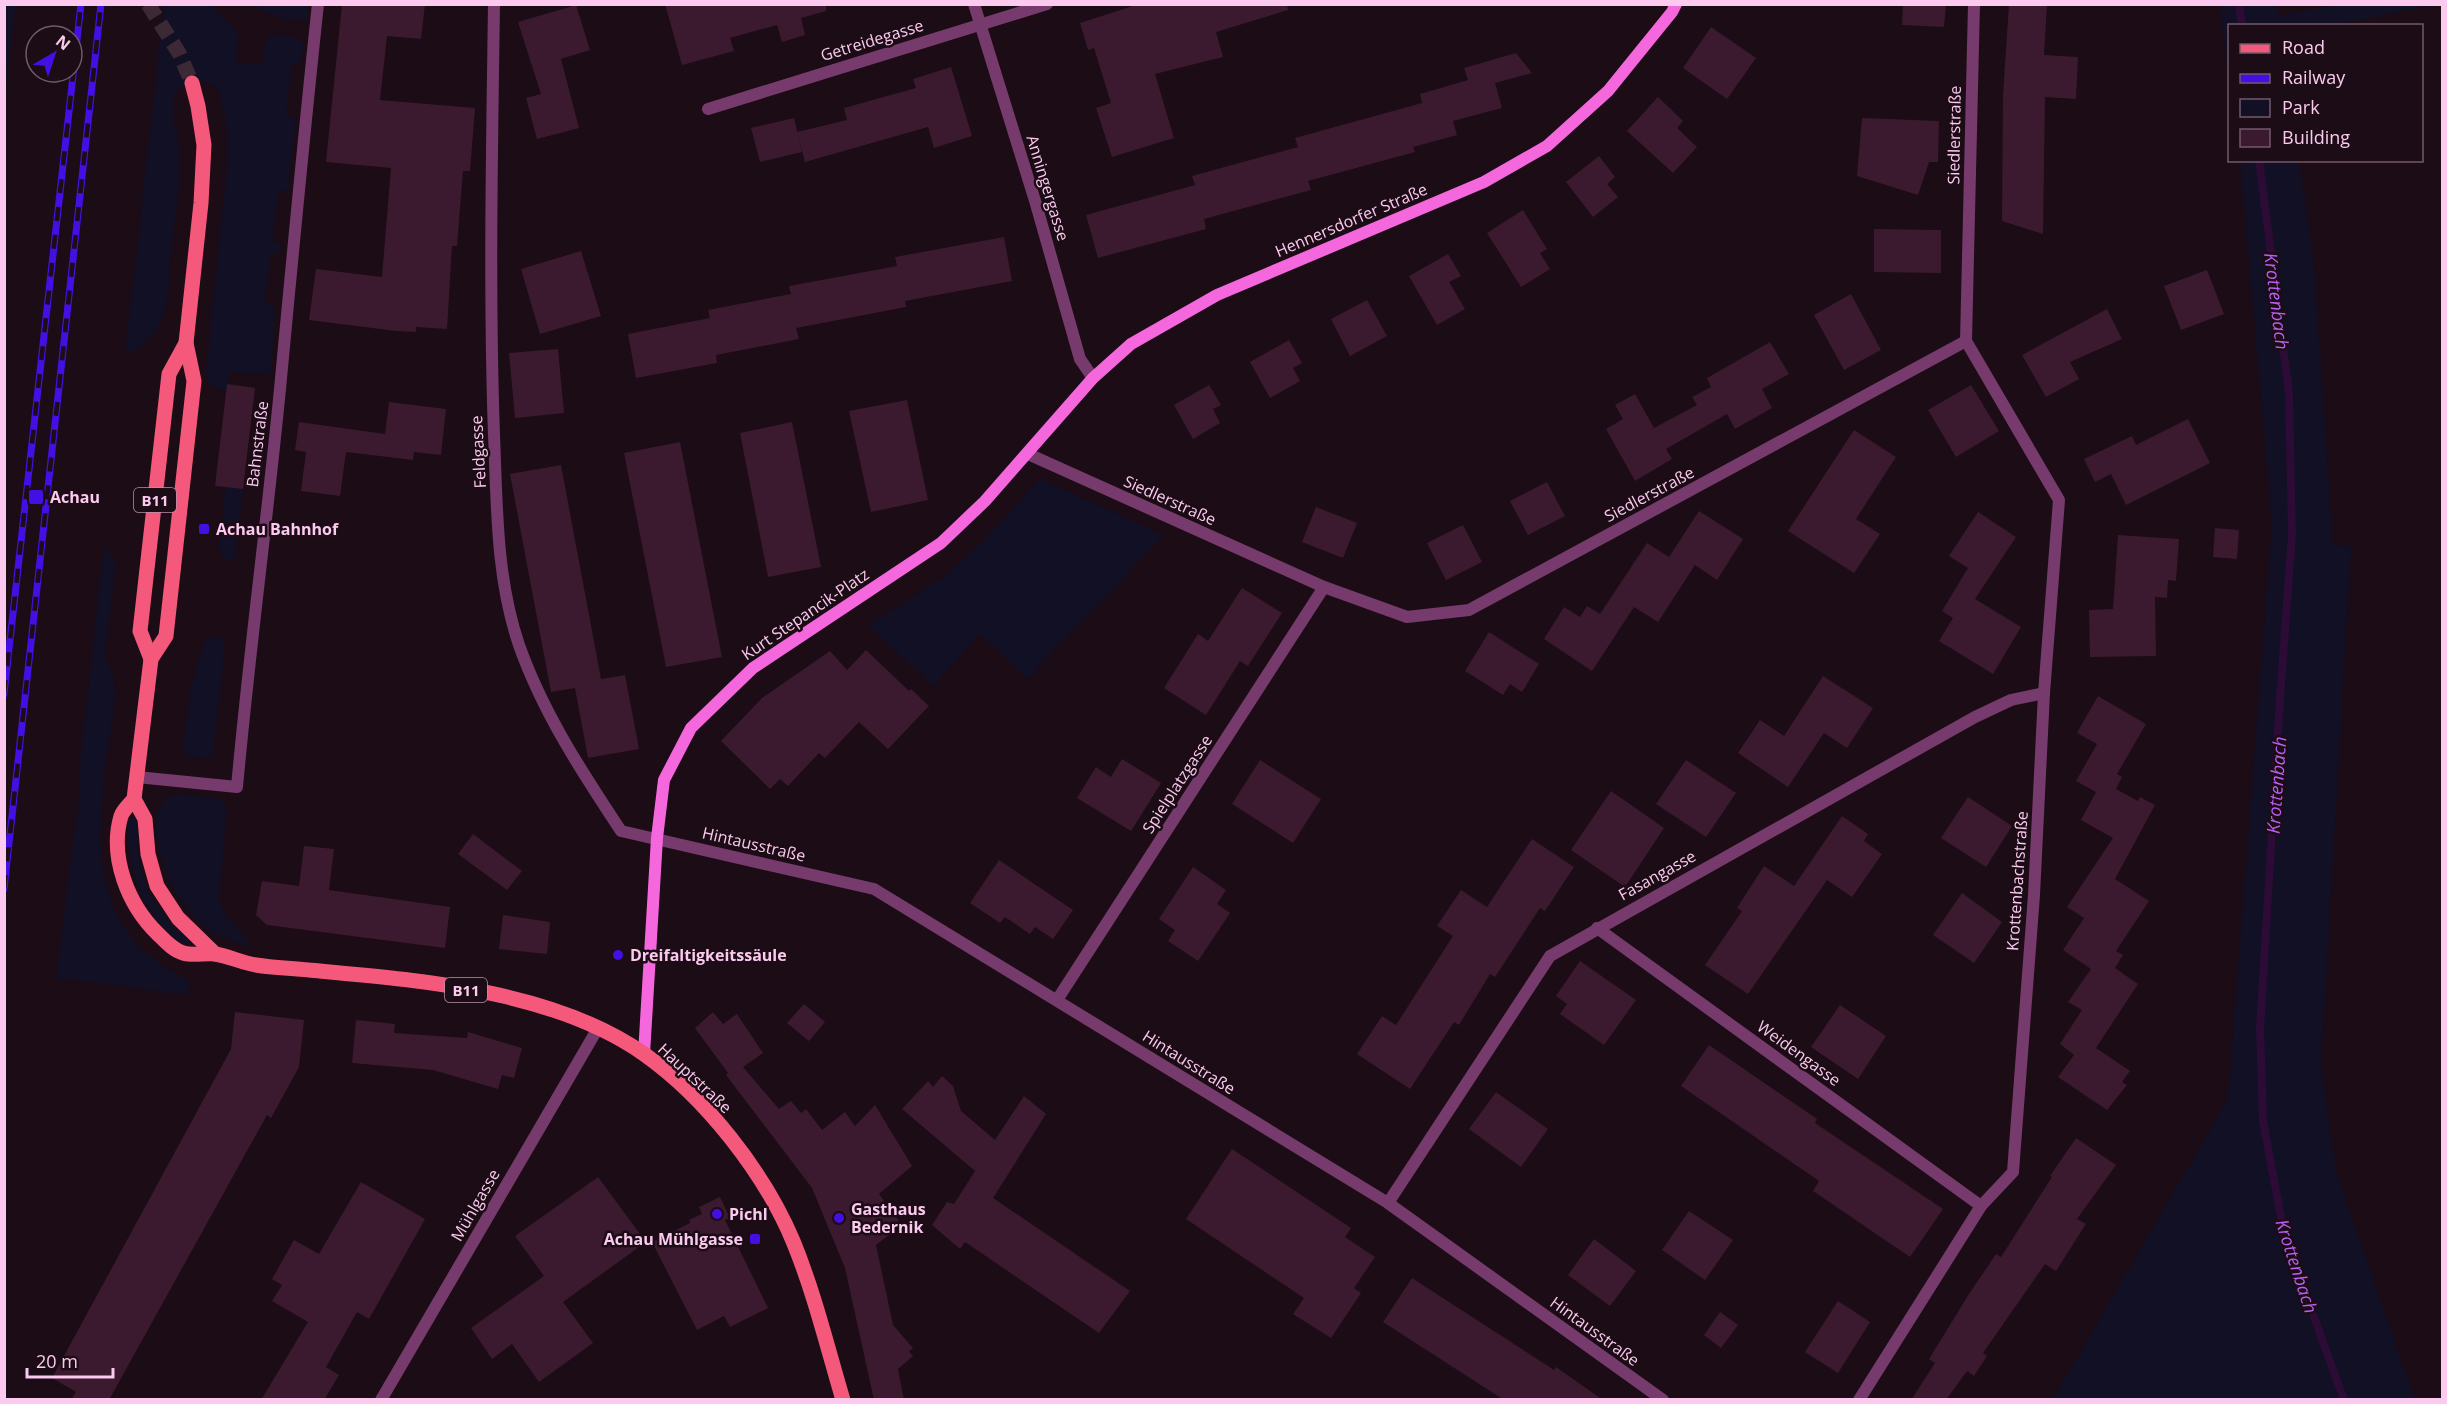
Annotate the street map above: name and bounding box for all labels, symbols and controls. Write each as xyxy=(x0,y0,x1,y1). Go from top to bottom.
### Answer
street label: Getreidegasse xyxy=(818,14,926,66)
north arrow xyxy=(24,24,84,84)
legend xyxy=(2228,24,2423,162)
text: N xyxy=(51,30,75,55)
text: Road xyxy=(2282,35,2325,59)
text: Railway xyxy=(2282,65,2346,89)
street label: Siedlerstraße xyxy=(1942,85,1966,185)
text: Park xyxy=(2282,95,2320,119)
text: Building xyxy=(2282,125,2350,149)
street label: Anningergasse xyxy=(1021,132,1075,244)
street label: Hennersdorfer Straße xyxy=(1271,178,1431,262)
water label: Krottenbach xyxy=(2259,251,2295,351)
street label: Bahnstraße xyxy=(241,400,273,488)
street label: Feldgasse xyxy=(465,415,491,489)
street label: Siedlerstraße xyxy=(1600,461,1698,527)
street label: Siedlerstraße xyxy=(1120,470,1220,530)
place label: Achau xyxy=(50,486,100,508)
marker: Achau xyxy=(27,488,45,506)
road number: B11 xyxy=(134,488,176,512)
place label: Achau Bahnhof xyxy=(216,518,339,540)
marker: Achau Bahnhof xyxy=(197,522,211,536)
street label: Kurt Stepancik-Platz xyxy=(737,563,873,665)
street label: Spielplatzgasse xyxy=(1137,730,1217,838)
water label: Krottenbach xyxy=(2261,735,2291,835)
street label: Krottenbachstraße xyxy=(2001,810,2033,952)
street label: Hintausstraße xyxy=(700,821,808,867)
street label: Fasangasse xyxy=(1614,845,1700,905)
place label: Dreifaltigkeitssäule xyxy=(630,944,787,966)
marker: Dreifaltigkeitssäule xyxy=(611,948,625,962)
road number: B11 xyxy=(445,978,487,1002)
street label: Weidengasse xyxy=(1753,1015,1845,1091)
street label: Hintausstraße xyxy=(1138,1025,1240,1099)
street label: Hauptstraße xyxy=(653,1038,737,1118)
street label: Mühlgasse xyxy=(446,1165,504,1245)
place label: Gasthaus Bedernik xyxy=(851,1198,926,1238)
place label: Pichl xyxy=(729,1203,768,1225)
marker: Pichl xyxy=(710,1207,724,1221)
marker: Gasthaus Bedernik xyxy=(832,1211,846,1225)
water label: Krottenbach xyxy=(2271,1216,2323,1316)
place label: Achau Mühlgasse xyxy=(604,1228,743,1250)
marker: Achau Mühlgasse xyxy=(748,1232,762,1246)
street label: Hintausstraße xyxy=(1546,1291,1644,1371)
scale bar xyxy=(27,1341,112,1379)
text: 20 m xyxy=(36,1349,78,1373)

